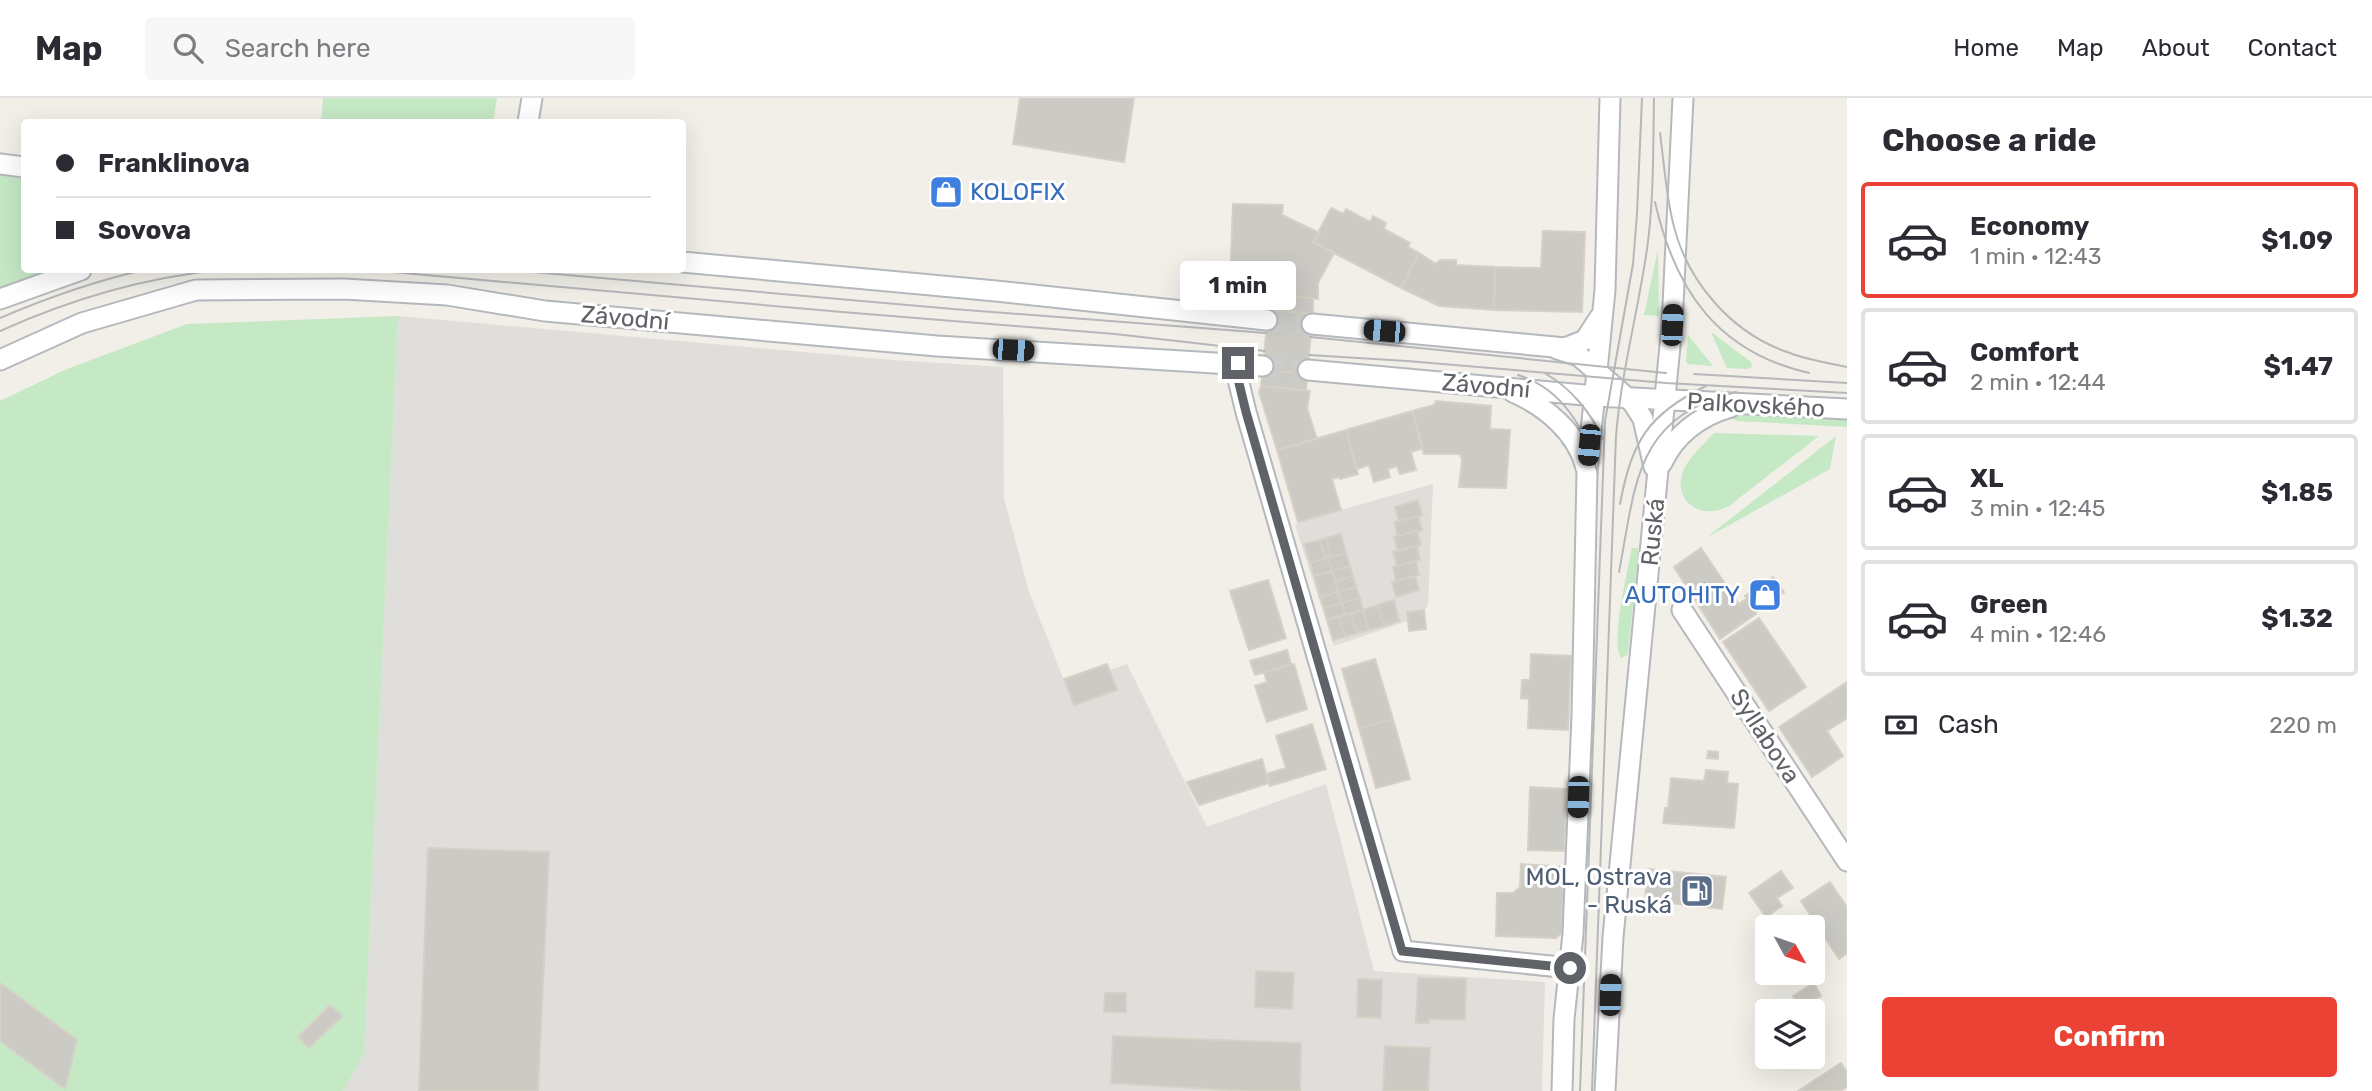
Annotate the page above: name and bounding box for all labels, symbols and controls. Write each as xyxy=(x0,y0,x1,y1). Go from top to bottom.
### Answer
search box xyxy=(145,17,635,80)
text: Map xyxy=(35,29,103,68)
icon: search xyxy=(169,29,207,67)
text: Search here xyxy=(225,33,370,64)
text: Home xyxy=(1953,34,2019,62)
text: Map xyxy=(2057,34,2104,62)
text: About xyxy=(2142,34,2210,62)
text: Contact xyxy=(2248,34,2337,62)
text: Choose a ride xyxy=(1882,121,2096,159)
text: Franklinova xyxy=(98,148,250,179)
shop icon: KOLOFIX xyxy=(927,173,965,211)
place label: KOLOFIX xyxy=(970,178,1065,206)
icon: car xyxy=(1886,209,1949,272)
text: Economy xyxy=(1970,211,2089,242)
text: Sovova xyxy=(98,215,191,246)
text: $1.09 xyxy=(2261,225,2333,256)
text: 1 min · 12:43 xyxy=(1970,242,2102,270)
callout: 1 min xyxy=(1180,261,1296,310)
text: 1 min xyxy=(1209,271,1267,299)
street label: Závodní xyxy=(580,300,672,336)
car xyxy=(1661,303,1684,347)
car xyxy=(1363,319,1406,343)
icon: car xyxy=(1886,335,1949,398)
text: Comfort xyxy=(1970,337,2079,368)
car xyxy=(992,338,1035,362)
route end xyxy=(1222,347,1254,379)
text: $1.47 xyxy=(2263,351,2333,382)
street label: Závodní xyxy=(1441,368,1533,404)
text: 2 min · 12:44 xyxy=(1970,368,2106,396)
street label: Palkovského xyxy=(1686,387,1826,423)
car xyxy=(1577,423,1602,467)
icon: car xyxy=(1886,461,1949,524)
text: XL xyxy=(1970,463,2003,494)
text: $1.85 xyxy=(2261,477,2333,508)
text: 3 min · 12:45 xyxy=(1970,494,2105,522)
street label: Ruská xyxy=(1636,497,1670,567)
shop icon: AUTOHITY xyxy=(1746,576,1784,614)
place label: AUTOHITY xyxy=(1625,581,1740,609)
icon: car xyxy=(1886,587,1949,650)
text: Green xyxy=(1970,589,2048,620)
text: $1.32 xyxy=(2261,603,2333,634)
text: 4 min · 12:46 xyxy=(1970,620,2106,648)
street label: Syllabova xyxy=(1724,684,1806,788)
icon: cash xyxy=(1882,706,1920,744)
text: Cash xyxy=(1938,709,1999,740)
text: 220 m xyxy=(2269,711,2337,739)
car xyxy=(1567,776,1590,818)
place label: MOL, Ostrava - Ruská xyxy=(1525,863,1672,919)
fuel station icon: MOL, Ostrava - Ruská xyxy=(1678,872,1716,910)
north arrow xyxy=(1755,915,1825,985)
map controls xyxy=(1755,915,1825,1069)
route start xyxy=(1554,952,1586,984)
car xyxy=(1599,974,1622,1016)
button: Confirm xyxy=(1882,997,2337,1077)
button: layers xyxy=(1755,999,1825,1069)

